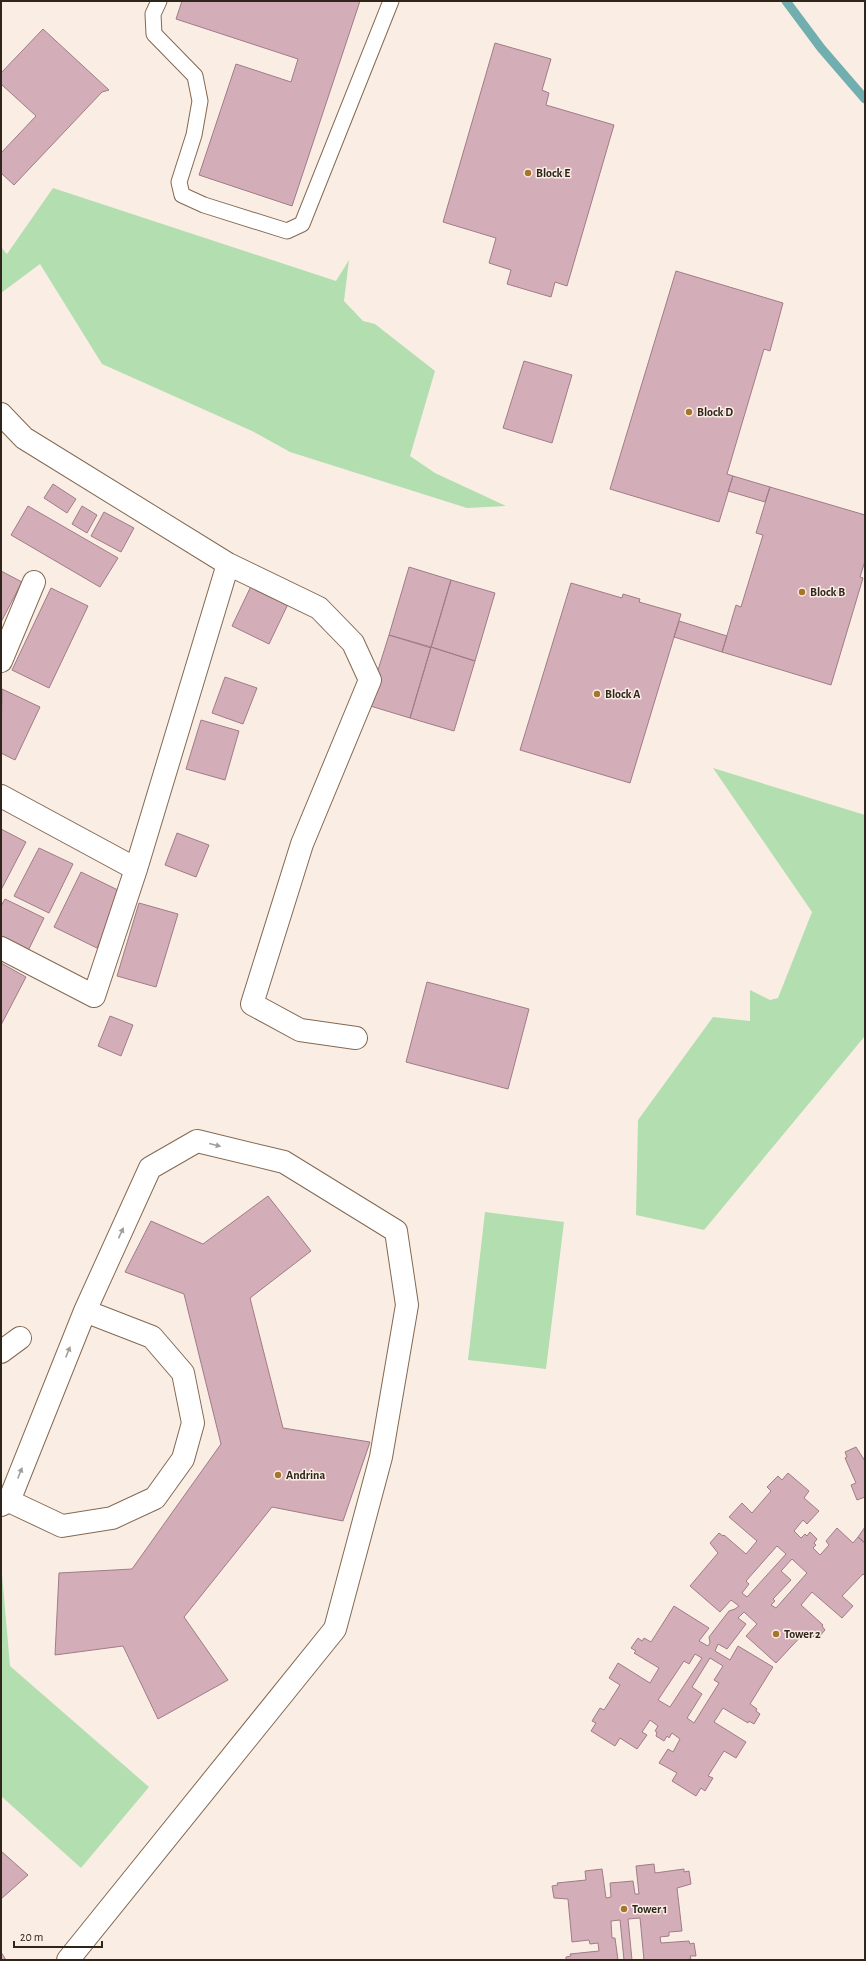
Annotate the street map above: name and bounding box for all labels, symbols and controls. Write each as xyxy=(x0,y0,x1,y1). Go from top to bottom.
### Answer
place label: Block E xyxy=(536,167,570,179)
marker: Block E xyxy=(523,168,533,178)
place label: Block D xyxy=(697,406,733,418)
marker: Block D xyxy=(684,407,694,417)
place label: Block B xyxy=(810,586,845,598)
marker: Block B xyxy=(797,587,807,597)
place label: Block A xyxy=(605,688,641,700)
marker: Block A xyxy=(592,689,602,699)
one-way arrow xyxy=(209,1142,221,1148)
one-way arrow xyxy=(118,1227,124,1239)
one-way arrow xyxy=(66,1346,72,1358)
one-way arrow xyxy=(17,1467,23,1478)
place label: Andrina xyxy=(286,1469,325,1481)
marker: Andrina xyxy=(273,1470,283,1480)
place label: Tower 2 xyxy=(784,1628,821,1640)
marker: Tower 2 xyxy=(771,1629,781,1639)
place label: Tower 1 xyxy=(632,1903,667,1915)
marker: Tower 1 xyxy=(619,1904,629,1914)
scale bar xyxy=(14,1923,102,1949)
text: 20 m xyxy=(20,1931,43,1943)

